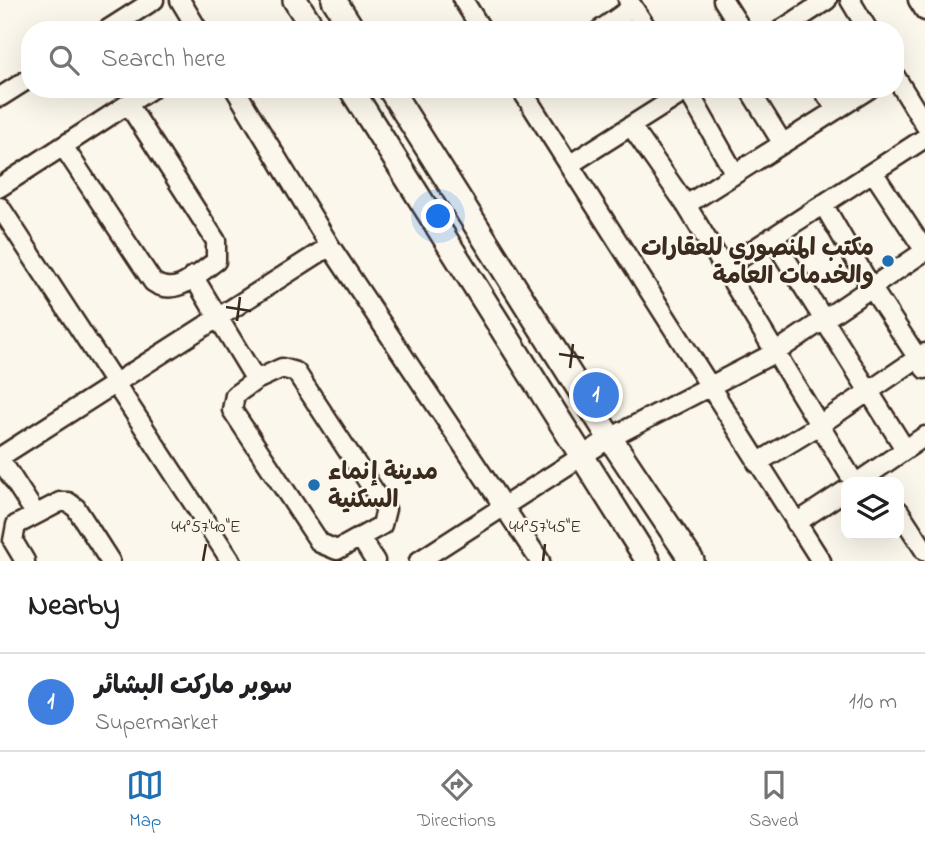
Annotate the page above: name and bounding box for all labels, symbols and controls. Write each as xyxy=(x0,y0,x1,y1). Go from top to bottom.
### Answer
search box xyxy=(21,21,904,98)
icon: search xyxy=(45,41,83,79)
text: Search here xyxy=(101,41,226,79)
your location xyxy=(421,199,455,233)
place label: مكتب المنصوري للعقارات والخدمات العامة xyxy=(641,232,874,295)
marker: مكتب المنصوري للعقارات والخدمات العامة xyxy=(880,253,896,269)
pin: 1 xyxy=(573,369,619,421)
place label: مدينة إنماء السكنية xyxy=(328,456,438,519)
marker: مدينة إنماء السكنية xyxy=(306,477,322,493)
map controls xyxy=(841,477,904,540)
button: layers xyxy=(841,477,904,540)
text: 44°57'40"E xyxy=(171,515,241,541)
text: 44°57'45"E xyxy=(509,515,581,541)
text: Nearby xyxy=(28,585,120,629)
text: سوبر ماركت البشائر xyxy=(95,668,292,706)
text: 1 xyxy=(47,686,55,719)
text: 110 m xyxy=(849,686,897,719)
text: Supermarket xyxy=(95,707,218,740)
tab: Map xyxy=(126,766,164,835)
tab: Directions xyxy=(417,766,496,835)
tab: Saved xyxy=(749,766,799,835)

